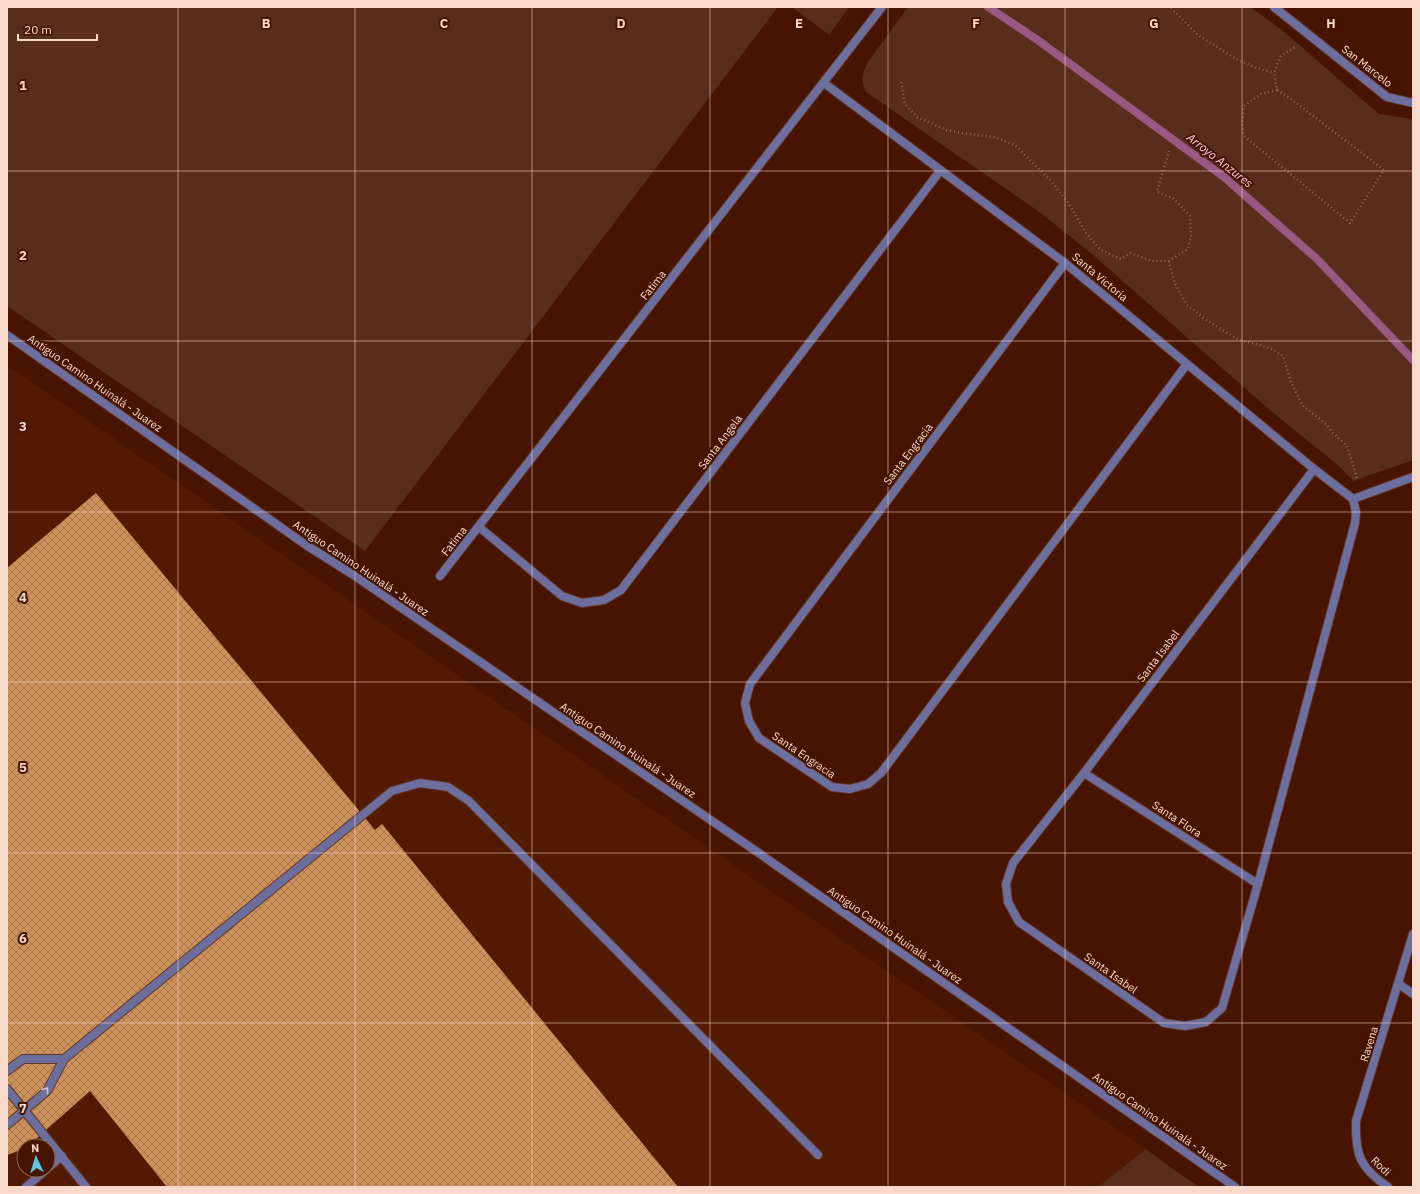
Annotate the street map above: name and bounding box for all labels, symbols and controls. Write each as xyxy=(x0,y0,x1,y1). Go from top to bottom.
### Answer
text: B xyxy=(262,15,271,32)
text: C xyxy=(440,15,449,32)
text: D xyxy=(616,15,626,32)
text: E xyxy=(795,15,803,32)
text: F xyxy=(972,15,980,32)
text: G xyxy=(1149,15,1159,32)
text: H xyxy=(1326,15,1336,32)
scale bar xyxy=(18,16,97,42)
text: 20 m xyxy=(24,22,52,37)
street label: San Marcelo xyxy=(1339,42,1395,90)
text: 1 xyxy=(19,77,27,94)
water label: Arroyo Anzures xyxy=(1183,129,1256,191)
text: 2 xyxy=(19,247,27,264)
street label: Santa Victoria xyxy=(1069,250,1131,304)
street label: Fatima xyxy=(637,267,669,303)
street label: Antiguo Camino Huinalá - Juarez xyxy=(25,331,165,435)
street label: Santa Angela xyxy=(695,412,745,472)
text: 3 xyxy=(19,418,27,435)
street label: Santa Engracia xyxy=(880,420,936,488)
street label: Antiguo Camino Huinalá - Juarez xyxy=(290,517,432,619)
street label: Fatima xyxy=(438,523,470,559)
text: 4 xyxy=(19,589,27,606)
street label: Santa Isabel xyxy=(1134,627,1182,685)
street label: Antiguo Camino Huinalá - Juarez xyxy=(557,699,699,801)
street label: Santa Engracia xyxy=(770,729,838,781)
text: 5 xyxy=(19,759,27,776)
street label: Santa Flora xyxy=(1150,798,1204,840)
street label: Antiguo Camino Huinalá - Juarez xyxy=(825,883,965,987)
text: 6 xyxy=(19,930,27,947)
street label: Santa Isabel xyxy=(1082,950,1140,996)
street label: Ravena xyxy=(1357,1025,1381,1063)
street label: Antiguo Camino Huinalá - Juarez xyxy=(1090,1069,1230,1173)
one-way arrow xyxy=(42,1087,49,1094)
text: 7 xyxy=(19,1100,27,1117)
north arrow xyxy=(16,1138,56,1178)
text: N xyxy=(31,1141,40,1155)
street label: Rodi xyxy=(1368,1153,1394,1179)

